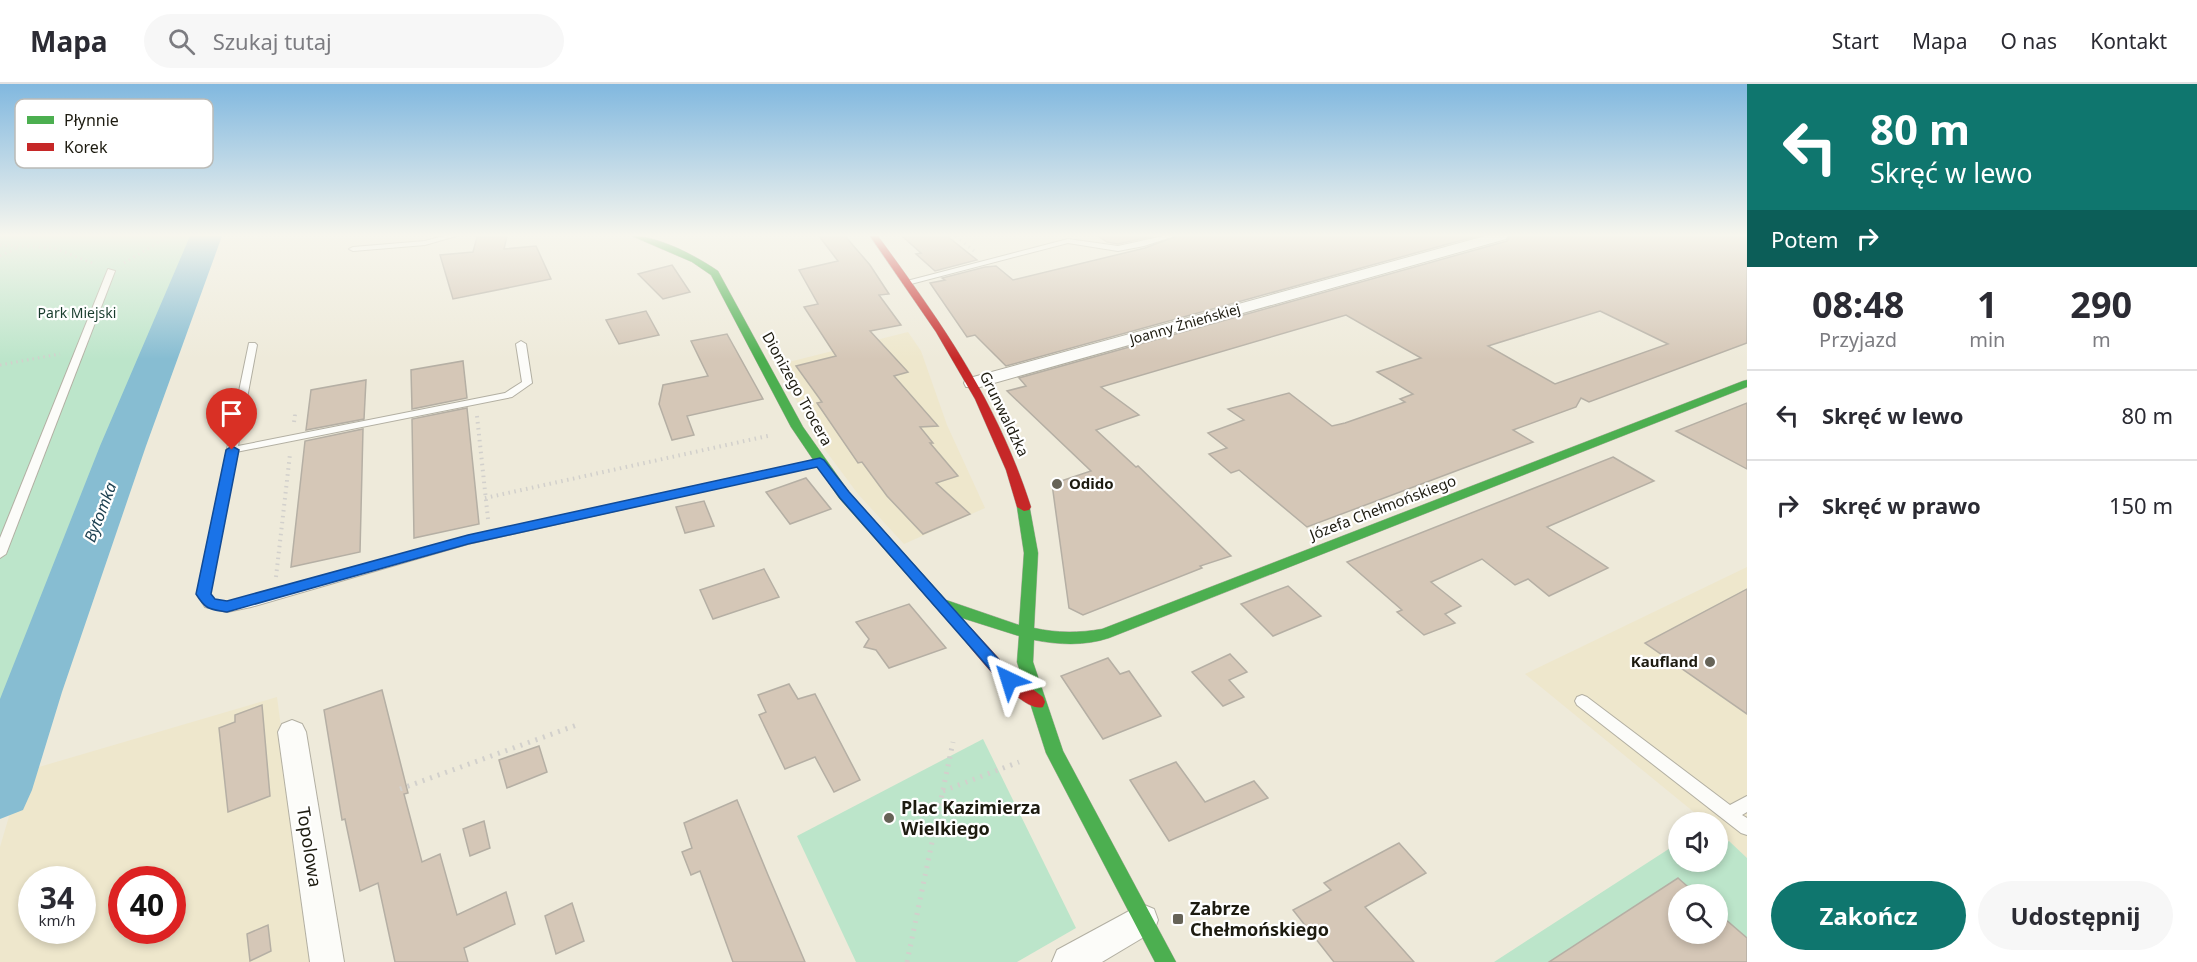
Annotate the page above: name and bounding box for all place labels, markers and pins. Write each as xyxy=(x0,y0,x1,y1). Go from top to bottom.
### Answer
pin xyxy=(206,388,257,450)
place label: Odido xyxy=(1069,473,1114,493)
marker: Odido xyxy=(1050,477,1064,491)
place label: Kaufland xyxy=(1631,651,1698,671)
marker: Kaufland xyxy=(1703,655,1717,669)
place label: Plac Kazimierza Wielkiego xyxy=(901,795,1041,840)
marker: Plac Kazimierza Wielkiego xyxy=(882,811,896,825)
place label: Zabrze Chełmońskiego xyxy=(1190,896,1329,941)
marker: Zabrze Chełmońskiego xyxy=(1171,912,1185,926)

